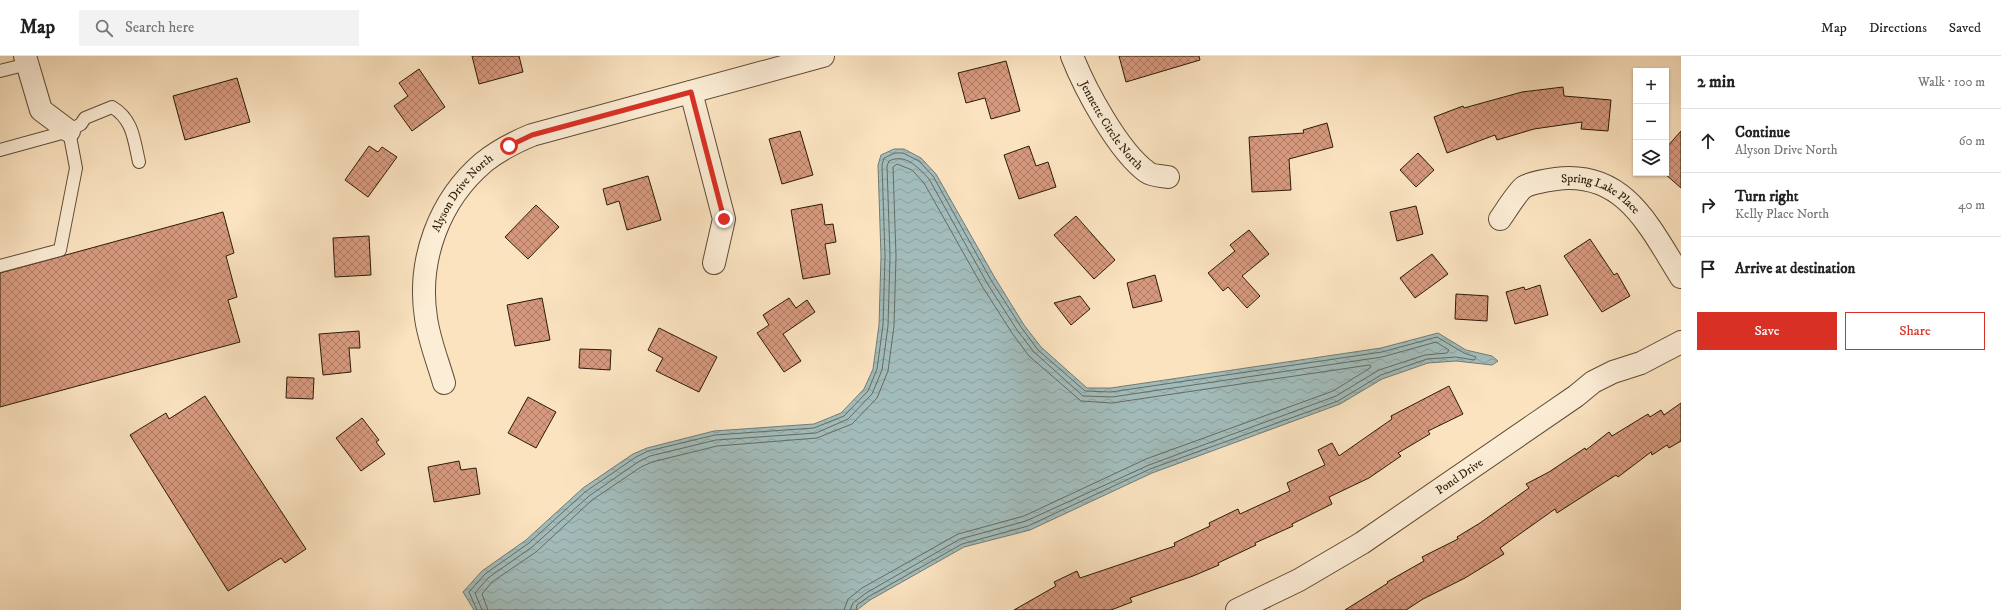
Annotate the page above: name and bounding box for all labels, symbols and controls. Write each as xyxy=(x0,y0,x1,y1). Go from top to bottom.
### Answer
search box xyxy=(79,10,359,46)
text: Map xyxy=(20,16,55,39)
icon: search xyxy=(93,17,115,39)
text: Search here xyxy=(125,18,194,37)
text: Map xyxy=(1821,19,1847,37)
text: Directions xyxy=(1869,19,1927,37)
text: Saved xyxy=(1949,19,1981,37)
map controls xyxy=(1633,68,1669,176)
button: + xyxy=(1633,68,1669,104)
text: 2 min xyxy=(1697,71,1735,93)
text: Walk · 100 m xyxy=(1918,74,1985,90)
street label: Jennette Circle North xyxy=(1076,77,1147,174)
button: − xyxy=(1633,104,1669,140)
text: Continue xyxy=(1735,123,1790,142)
icon: ahead xyxy=(1697,130,1719,152)
text: 60 m xyxy=(1959,133,1985,149)
route start xyxy=(500,137,518,155)
button: layers xyxy=(1633,140,1669,176)
text: Alyson Drive North xyxy=(1735,142,1838,158)
street label: Alyson Drive North xyxy=(429,150,497,234)
street label: Spring Lake Place xyxy=(1561,171,1643,217)
text: Turn right xyxy=(1735,187,1798,206)
icon: right xyxy=(1697,194,1719,216)
text: 40 m xyxy=(1958,197,1985,213)
text: Kelly Place North xyxy=(1735,206,1829,222)
route end xyxy=(715,210,733,228)
icon: arrive xyxy=(1697,258,1719,280)
text: Arrive at destination xyxy=(1735,259,1855,278)
button: Save xyxy=(1697,312,1837,350)
button: Share xyxy=(1845,312,1985,350)
street label: Pond Drive xyxy=(1433,455,1486,498)

